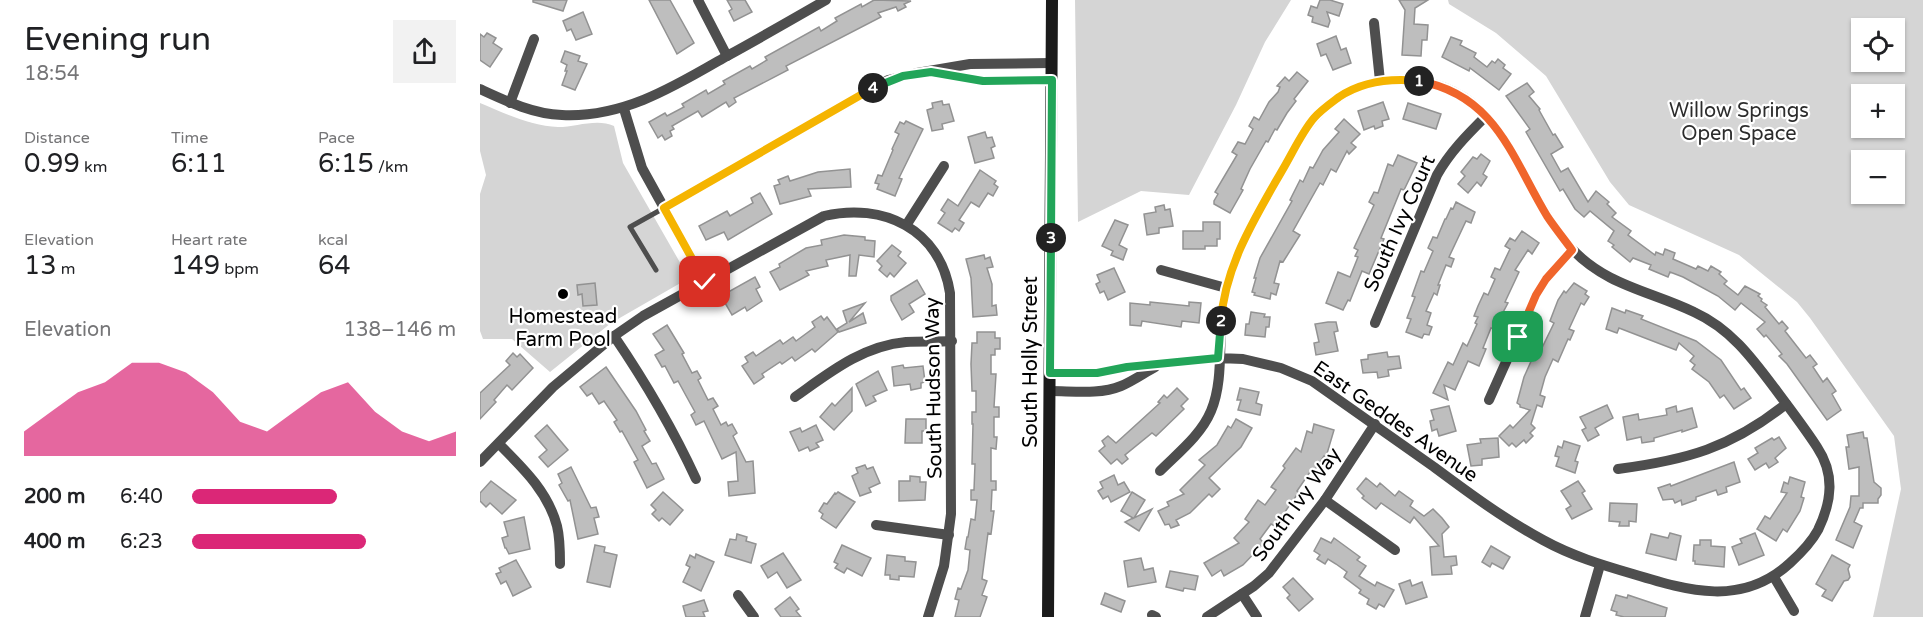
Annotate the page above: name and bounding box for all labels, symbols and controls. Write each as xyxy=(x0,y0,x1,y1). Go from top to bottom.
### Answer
map controls xyxy=(1851,18,1905,204)
button: locate xyxy=(1851,18,1905,72)
text: Evening run xyxy=(24,20,211,59)
button: share xyxy=(393,20,456,83)
text: 18:54 xyxy=(24,62,79,86)
pin: 1 xyxy=(1404,66,1434,96)
text: 1 xyxy=(1414,71,1424,91)
pin: 4 xyxy=(858,73,888,103)
text: 4 xyxy=(868,78,878,98)
button: + xyxy=(1851,84,1905,138)
park label: Willow Springs Open Space xyxy=(1669,99,1809,146)
text: Distance xyxy=(24,128,90,148)
text: Time xyxy=(171,128,208,148)
text: Pace xyxy=(318,128,355,148)
text: 0.99 xyxy=(24,148,80,179)
text: 6:11 xyxy=(171,148,227,179)
text: 6:15 xyxy=(318,148,374,179)
button: − xyxy=(1851,150,1905,204)
street label: South Ivy Court xyxy=(1359,151,1441,295)
text: km xyxy=(80,157,107,177)
text: /km xyxy=(374,157,408,177)
pin: 3 xyxy=(1036,223,1066,253)
text: 3 xyxy=(1046,228,1056,248)
text: Elevation xyxy=(24,230,94,250)
text: Heart rate xyxy=(171,230,247,250)
text: kcal xyxy=(318,230,348,250)
text: 13 xyxy=(24,250,57,281)
text: 149 xyxy=(171,250,220,281)
text: 64 xyxy=(318,250,351,281)
pin xyxy=(679,256,730,307)
text: m xyxy=(57,259,76,279)
text: bpm xyxy=(220,259,259,279)
icon: check xyxy=(688,265,721,298)
street label: South Holly Street xyxy=(1019,276,1043,448)
marker: Homestead Farm Pool xyxy=(556,287,570,301)
street label: South Hudson Way xyxy=(920,297,948,479)
place label: Homestead Farm Pool xyxy=(509,305,617,352)
pin: 2 xyxy=(1206,306,1236,336)
text: 2 xyxy=(1216,311,1226,331)
pin xyxy=(1492,311,1543,362)
text: Elevation xyxy=(24,318,111,342)
text: 138–146 m xyxy=(343,318,456,342)
icon: arrive xyxy=(1501,320,1534,353)
street label: East Geddes Avenue xyxy=(1308,356,1482,488)
street label: South Ivy Way xyxy=(1247,443,1346,566)
text: 200 m xyxy=(24,485,85,509)
text: 6:40 xyxy=(120,485,163,509)
text: 400 m xyxy=(24,530,85,554)
text: 6:23 xyxy=(120,530,163,554)

